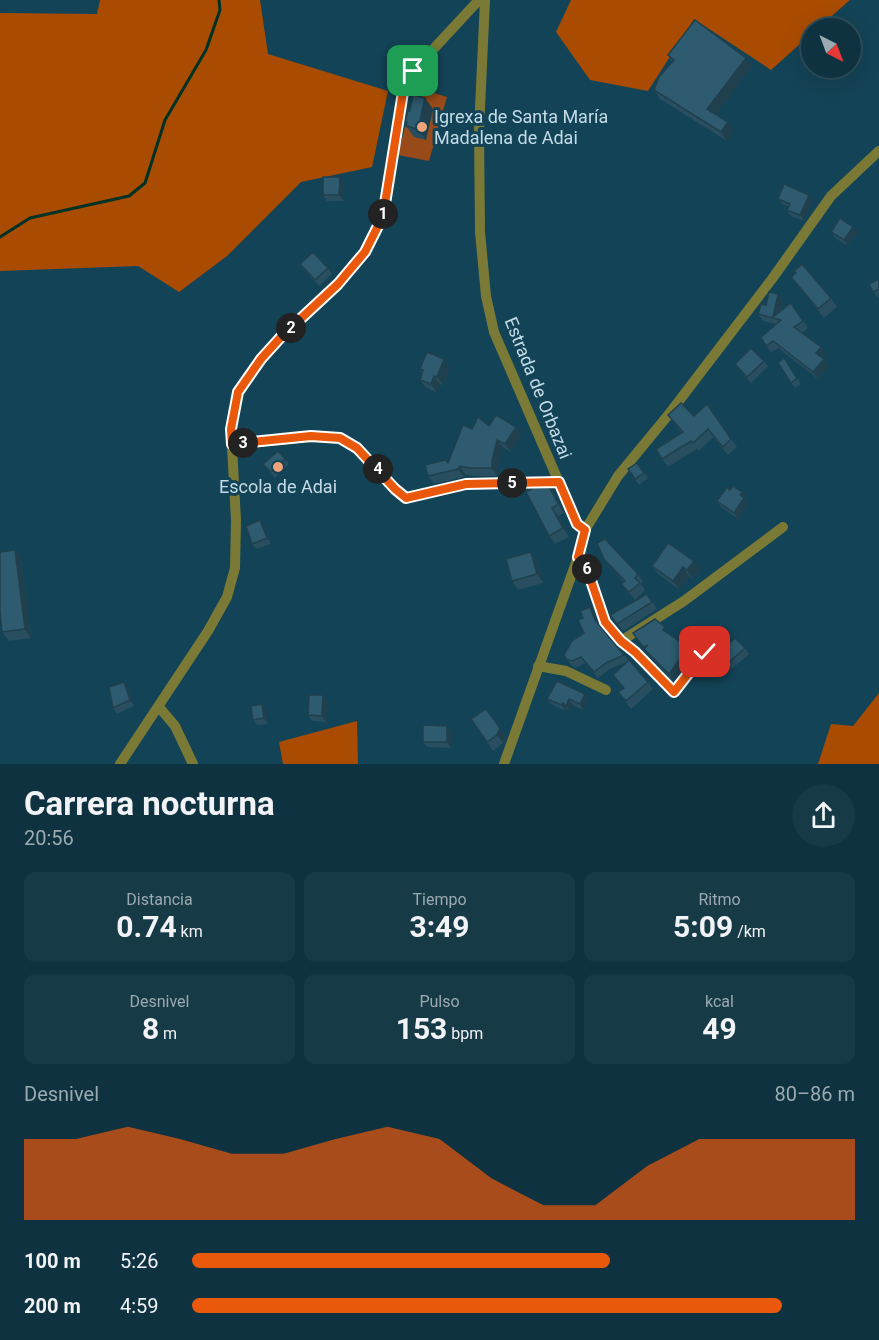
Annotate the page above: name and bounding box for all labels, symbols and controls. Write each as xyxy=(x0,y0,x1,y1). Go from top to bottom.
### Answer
north arrow xyxy=(801,18,861,78)
map controls xyxy=(801,18,861,78)
pin xyxy=(387,45,438,96)
icon: arrive xyxy=(396,54,429,87)
place label: Igrexa de Santa María Madalena de Adai xyxy=(434,106,608,148)
marker: Igrexa de Santa María Madalena de Adai xyxy=(415,120,429,134)
pin: 1 xyxy=(368,199,398,229)
text: 1 xyxy=(378,204,388,223)
pin: 2 xyxy=(276,313,306,343)
street label: Estrada de Orbazai xyxy=(500,314,576,462)
text: 2 xyxy=(286,318,296,337)
pin: 3 xyxy=(228,428,258,458)
text: 3 xyxy=(238,433,248,452)
pin: 4 xyxy=(363,454,393,484)
text: 4 xyxy=(373,459,383,478)
marker: Escola de Adai xyxy=(271,460,285,474)
pin: 5 xyxy=(497,468,527,498)
text: 5 xyxy=(507,473,517,492)
place label: Escola de Adai xyxy=(219,476,337,497)
pin: 6 xyxy=(572,554,602,584)
text: 6 xyxy=(582,559,592,578)
pin xyxy=(679,626,730,677)
icon: check xyxy=(688,635,721,668)
text: Carrera nocturna xyxy=(24,784,275,823)
button: share xyxy=(792,784,855,847)
text: 20:56 xyxy=(24,826,74,850)
text: Distancia xyxy=(126,890,193,909)
text: Tiempo xyxy=(412,890,467,909)
text: Ritmo xyxy=(698,890,741,909)
text: 0.74 xyxy=(116,909,177,944)
text: 3:49 xyxy=(409,909,470,944)
text: 5:09 xyxy=(673,909,733,944)
text: km xyxy=(177,922,203,941)
text: /km xyxy=(733,922,766,941)
text: Desnivel xyxy=(130,992,190,1011)
text: Pulso xyxy=(419,992,460,1011)
text: kcal xyxy=(705,992,734,1011)
text: 8 xyxy=(142,1011,159,1046)
text: 153 xyxy=(396,1011,447,1046)
text: 49 xyxy=(702,1011,737,1046)
text: m xyxy=(159,1024,177,1043)
text: bpm xyxy=(447,1024,483,1043)
text: Desnivel xyxy=(24,1082,99,1106)
text: 80–86 m xyxy=(774,1082,855,1106)
text: 100 m xyxy=(24,1249,81,1273)
text: 5:26 xyxy=(120,1249,159,1273)
text: 200 m xyxy=(24,1294,81,1318)
text: 4:59 xyxy=(120,1294,159,1318)

